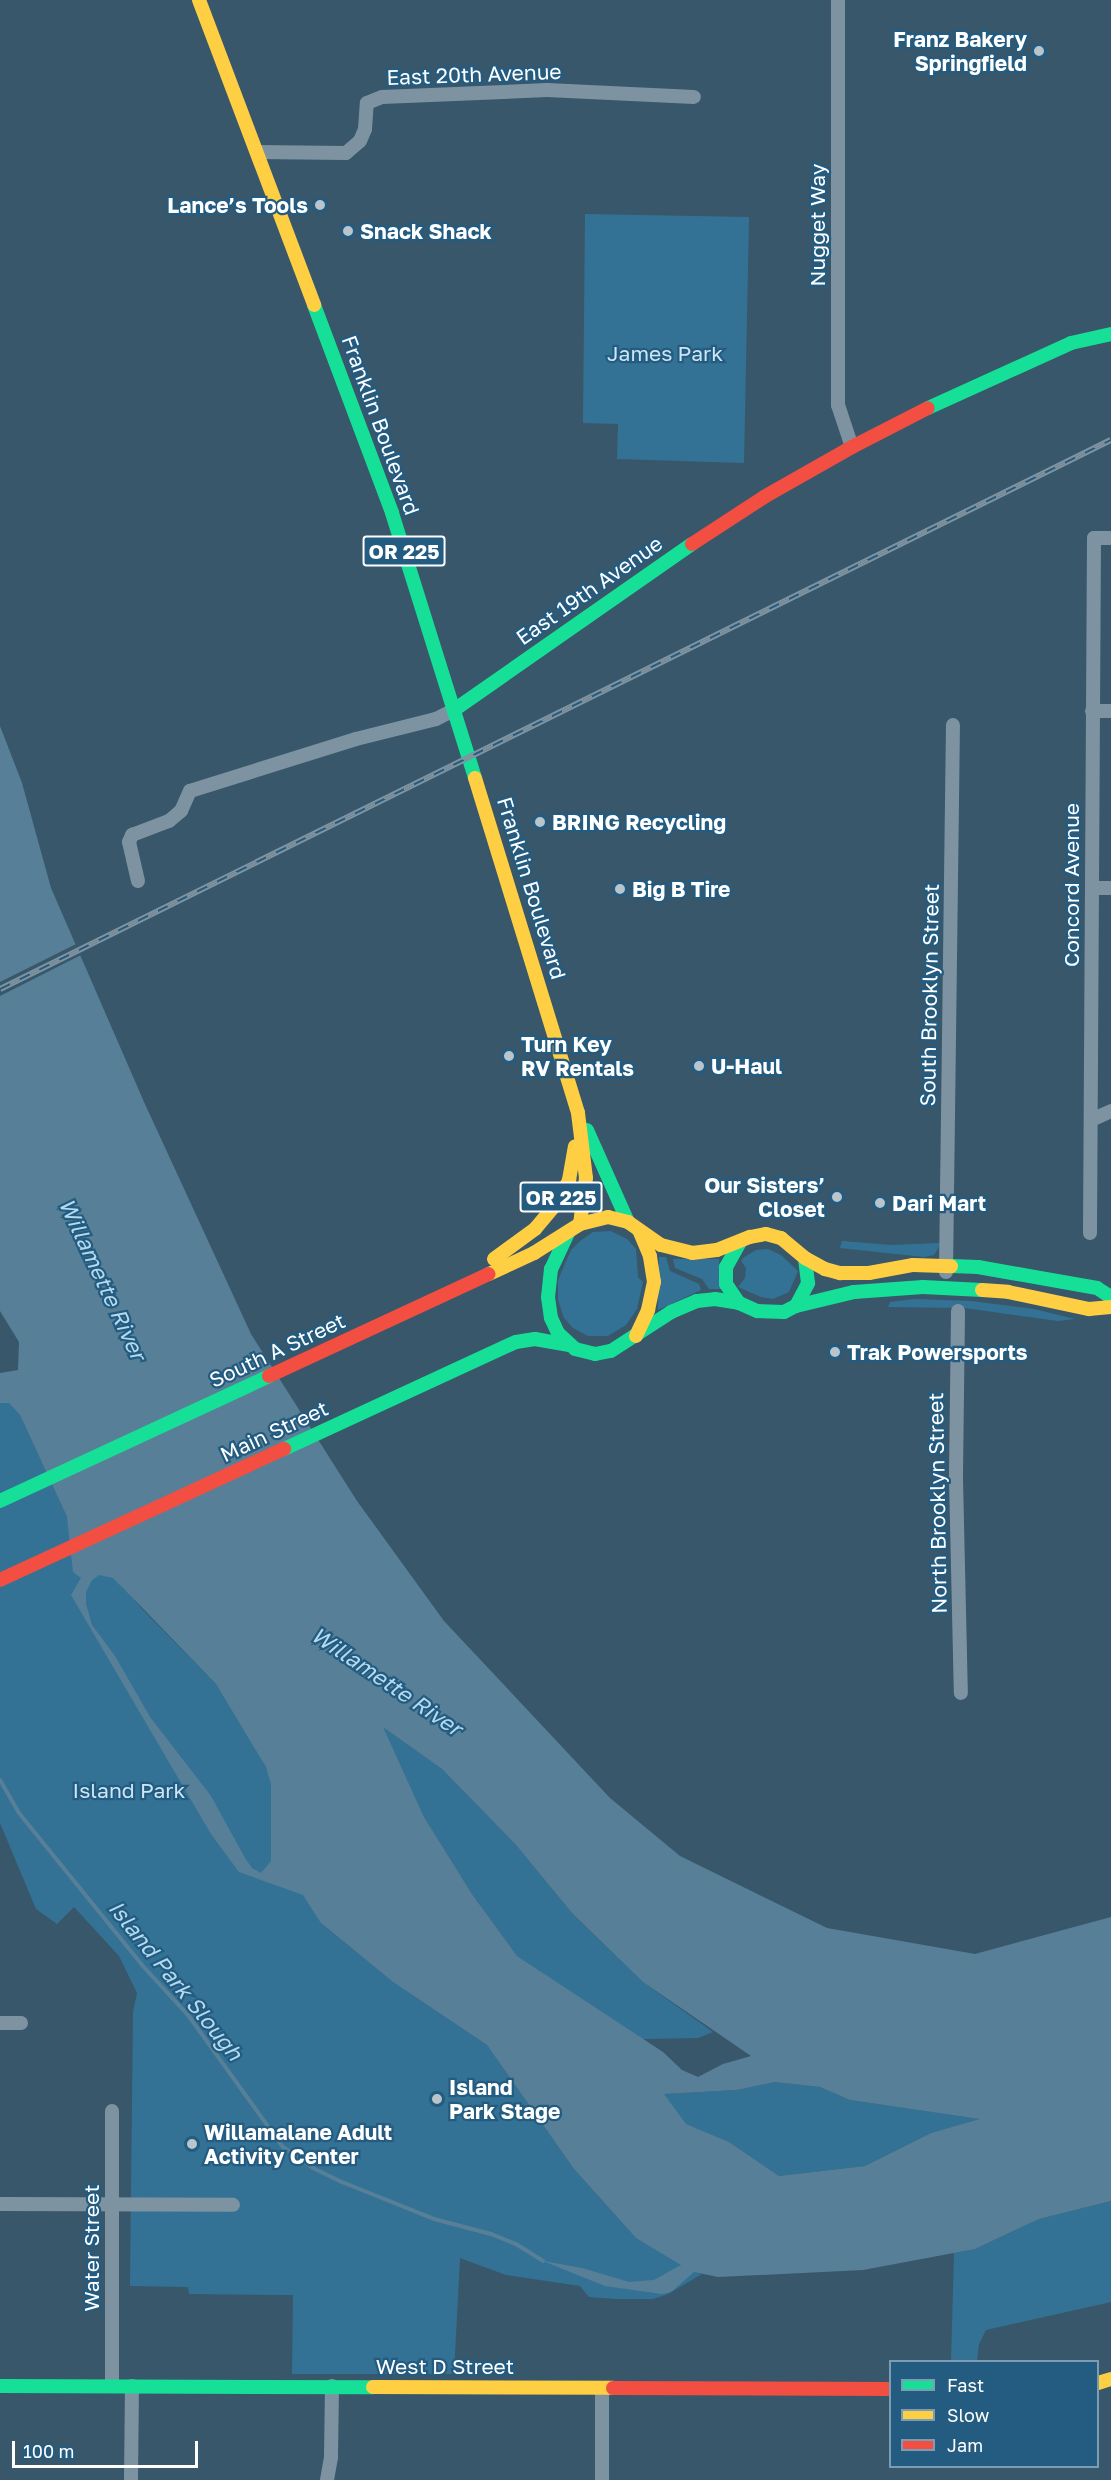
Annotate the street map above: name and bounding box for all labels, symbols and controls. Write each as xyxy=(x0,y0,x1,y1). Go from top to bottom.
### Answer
place label: Franz Bakery Springfield xyxy=(893,26,1027,76)
marker: Franz Bakery Springfield xyxy=(1032,44,1046,58)
street label: East 20th Avenue xyxy=(386,58,562,90)
street label: Nugget Way xyxy=(804,164,830,286)
place label: Lance’s Tools xyxy=(167,192,308,218)
marker: Lance’s Tools xyxy=(313,198,327,212)
place label: Snack Shack xyxy=(360,218,492,244)
marker: Snack Shack xyxy=(341,224,355,238)
street label: Franklin Boulevard xyxy=(337,332,425,518)
park label: James Park xyxy=(607,340,723,366)
street label: East 19th Avenue xyxy=(511,530,667,650)
road number: OR 225 xyxy=(362,534,446,568)
street label: Franklin Boulevard xyxy=(492,794,572,982)
street label: Concord Avenue xyxy=(1058,803,1084,967)
place label: BRING Recycling xyxy=(552,809,726,835)
marker: BRING Recycling xyxy=(533,815,547,829)
place label: Big B Tire xyxy=(632,876,730,902)
marker: Big B Tire xyxy=(613,882,627,896)
street label: South Brooklyn Street xyxy=(914,883,944,1107)
place label: Turn Key RV Rentals xyxy=(521,1031,634,1081)
marker: Turn Key RV Rentals xyxy=(502,1049,516,1063)
place label: U-Haul xyxy=(711,1053,782,1079)
marker: U-Haul xyxy=(692,1059,706,1073)
place label: Our Sisters’ Closet xyxy=(704,1172,825,1222)
road number: OR 225 xyxy=(519,1180,603,1214)
marker: Our Sisters’ Closet xyxy=(830,1190,844,1204)
place label: Dari Mart xyxy=(892,1190,986,1216)
water label: Willamette River xyxy=(54,1194,152,1364)
marker: Dari Mart xyxy=(873,1196,887,1210)
street label: South A Street xyxy=(205,1308,349,1392)
place label: Trak Powersports xyxy=(847,1339,1028,1365)
marker: Trak Powersports xyxy=(828,1345,842,1359)
street label: North Brooklyn Street xyxy=(922,1392,952,1614)
street label: Main Street xyxy=(216,1395,332,1467)
water label: Willamette River xyxy=(307,1621,467,1741)
park label: Island Park xyxy=(73,1777,185,1803)
water label: Island Park Slough xyxy=(103,1895,249,2065)
place label: Island Park Stage xyxy=(449,2074,560,2124)
marker: Island Park Stage xyxy=(430,2092,444,2106)
place label: Willamalane Adult Activity Center xyxy=(204,2119,392,2169)
marker: Willamalane Adult Activity Center xyxy=(185,2137,199,2151)
street label: Water Street xyxy=(78,2184,104,2312)
street label: West D Street xyxy=(376,2353,514,2379)
legend xyxy=(889,2360,1099,2468)
text: Fast xyxy=(947,2374,984,2396)
text: Slow xyxy=(947,2404,989,2426)
scale bar xyxy=(15,2429,201,2467)
text: Jam xyxy=(947,2434,983,2456)
text: 100 m xyxy=(23,2440,74,2462)

